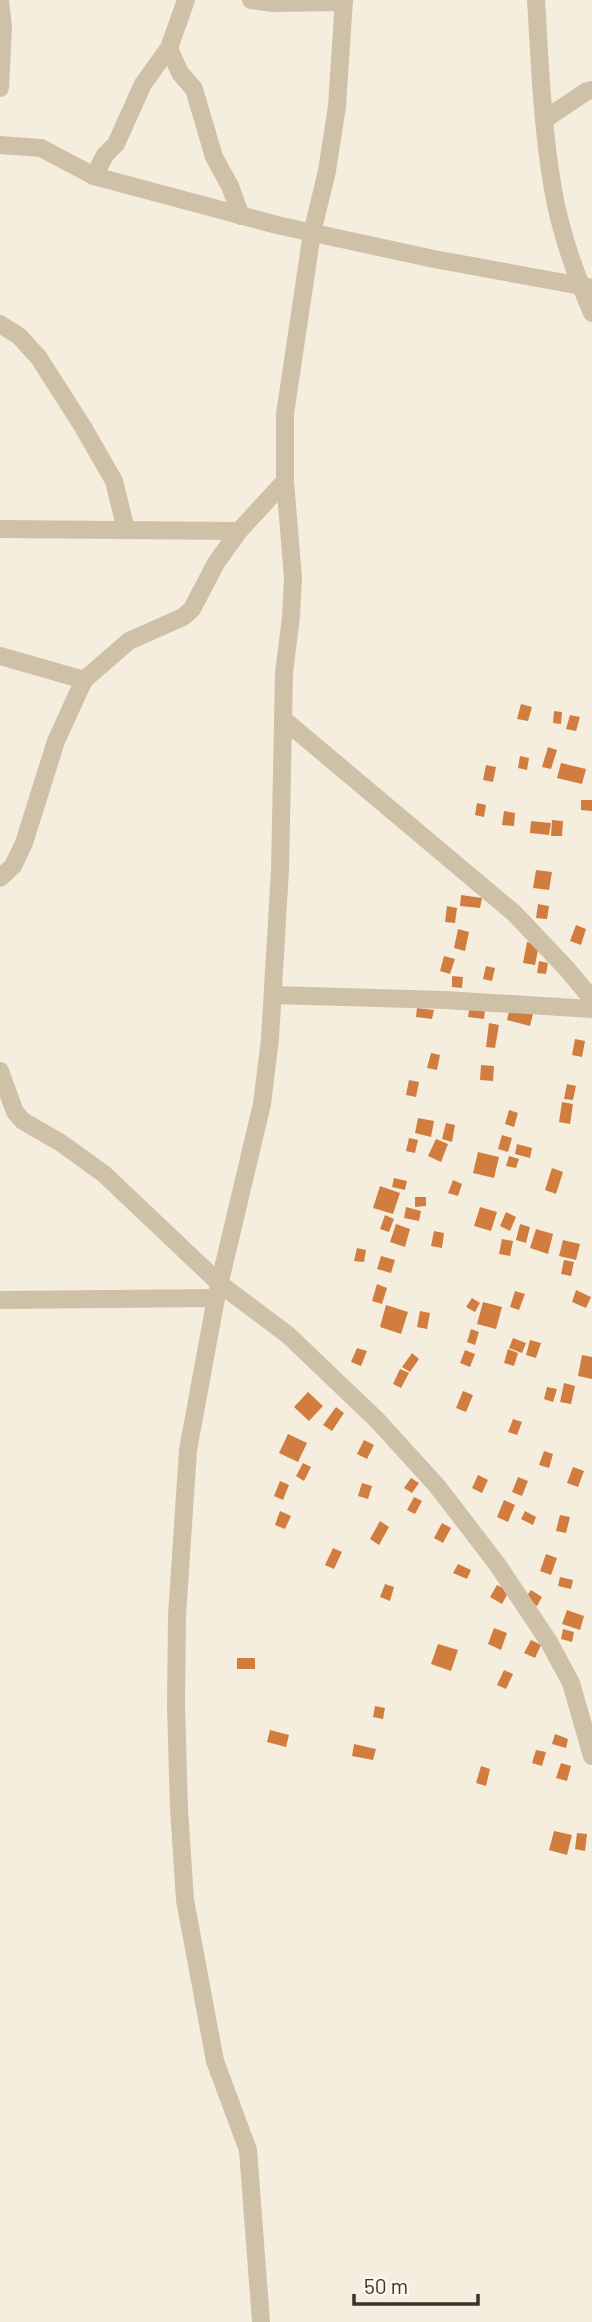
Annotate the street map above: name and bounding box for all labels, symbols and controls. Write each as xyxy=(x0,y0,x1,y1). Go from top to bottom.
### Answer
scale bar xyxy=(354,2262,478,2306)
text: 50 m xyxy=(364,2273,408,2298)

